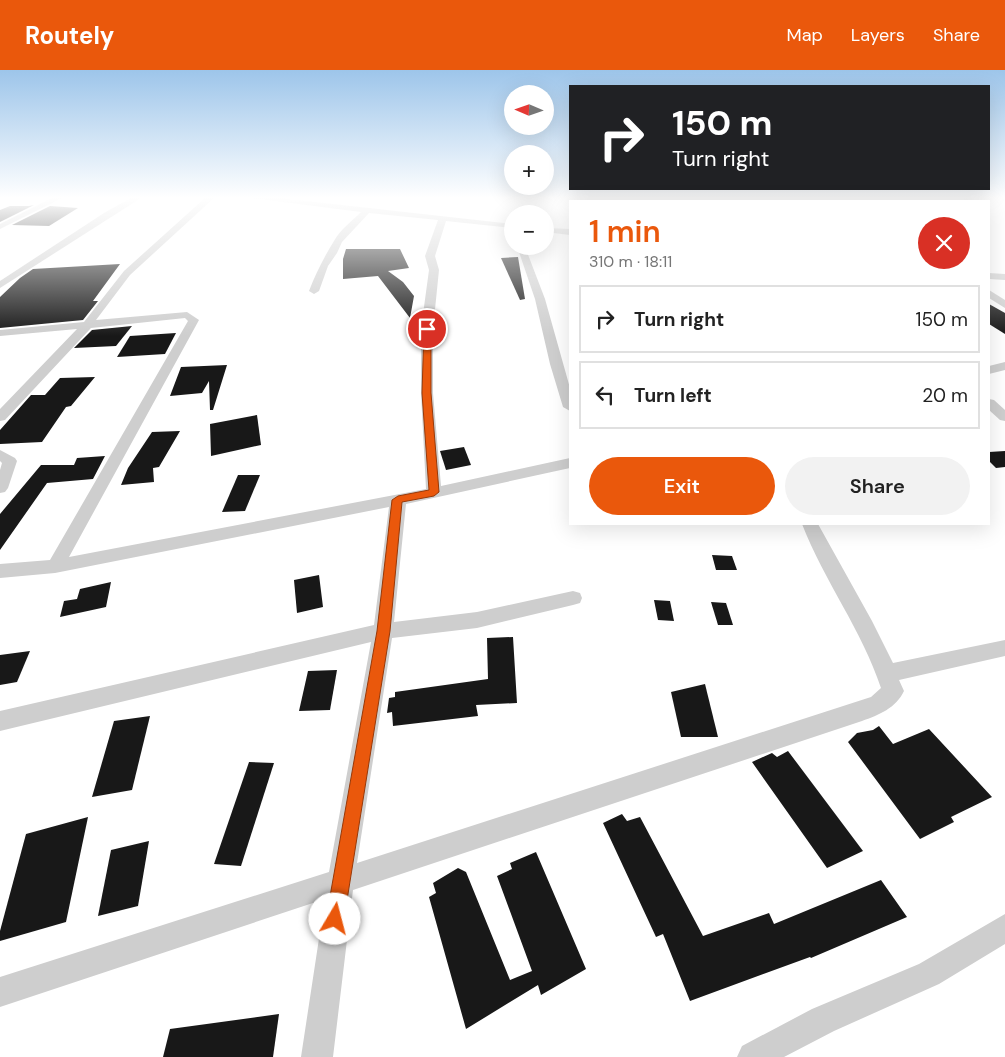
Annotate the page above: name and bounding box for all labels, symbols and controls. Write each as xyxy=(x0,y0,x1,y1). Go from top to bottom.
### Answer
text: Routely xyxy=(25,20,114,51)
text: Map xyxy=(787,23,823,47)
text: Layers xyxy=(851,23,905,47)
text: Share xyxy=(933,23,980,47)
north arrow xyxy=(504,85,554,135)
map controls xyxy=(504,85,554,255)
text: 150 m xyxy=(672,100,772,146)
icon: right xyxy=(589,105,654,170)
text: Turn right xyxy=(672,144,769,173)
button: + xyxy=(504,145,554,195)
button: − xyxy=(504,205,554,255)
text: 1 min xyxy=(589,212,661,251)
button: close xyxy=(918,217,970,269)
text: 310 m · 18:11 xyxy=(589,251,672,272)
icon: right xyxy=(591,305,619,333)
text: Turn right xyxy=(634,307,724,332)
text: 150 m xyxy=(916,307,968,332)
pin xyxy=(406,308,448,350)
icon: arrive xyxy=(413,315,441,343)
icon: left xyxy=(591,381,619,409)
text: Turn left xyxy=(634,383,712,408)
text: 20 m xyxy=(922,383,968,408)
button: Exit xyxy=(589,457,775,515)
button: Share xyxy=(785,457,970,515)
position arrow xyxy=(308,892,360,944)

